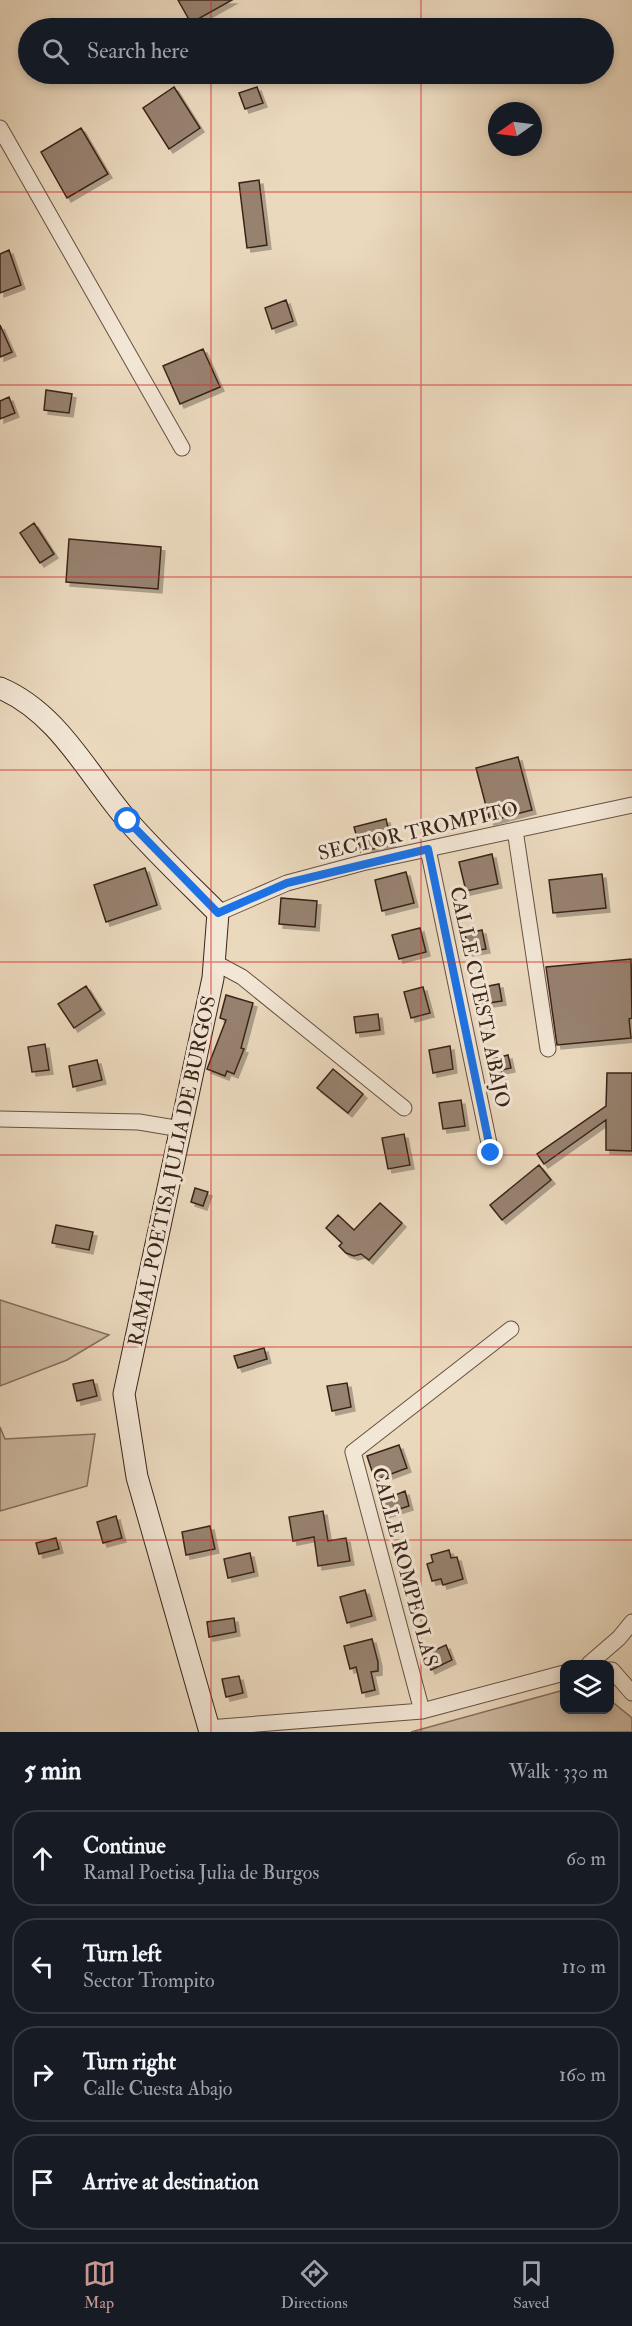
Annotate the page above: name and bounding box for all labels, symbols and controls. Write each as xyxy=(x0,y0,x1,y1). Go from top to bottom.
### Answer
search box xyxy=(18,18,614,84)
icon: search xyxy=(39,35,72,68)
text: Search here xyxy=(87,37,189,65)
north arrow xyxy=(488,102,542,156)
street label: SECTOR TROMPITO xyxy=(315,796,521,866)
route start xyxy=(114,807,140,833)
street label: CALLE CUESTA ABAJO xyxy=(444,884,516,1110)
street label: RAMAL POETISA JULIA DE BURGOS xyxy=(123,993,221,1349)
route end xyxy=(477,1139,503,1165)
street label: CALLE ROMPEOLAS xyxy=(366,1465,444,1669)
map controls xyxy=(560,1660,614,1714)
button: layers xyxy=(560,1660,614,1714)
text: 5 min xyxy=(24,1755,81,1787)
text: Walk · 330 m xyxy=(509,1759,608,1784)
text: Continue xyxy=(83,1832,166,1860)
icon: ahead xyxy=(26,1842,59,1875)
text: 60 m xyxy=(566,1846,606,1871)
text: Ramal Poetisa Julia de Burgos xyxy=(83,1860,319,1885)
text: Turn left xyxy=(83,1940,162,1968)
icon: left xyxy=(26,1950,59,1983)
text: 110 m xyxy=(562,1954,606,1979)
text: Sector Trompito xyxy=(83,1968,215,1993)
text: Turn right xyxy=(83,2048,176,2076)
icon: right xyxy=(26,2058,59,2091)
text: 160 m xyxy=(559,2062,606,2087)
text: Calle Cuesta Abajo xyxy=(83,2076,233,2101)
icon: arrive xyxy=(26,2166,59,2199)
text: Arrive at destination xyxy=(83,2168,259,2196)
tab: Map xyxy=(83,2257,116,2313)
tab: Directions xyxy=(281,2257,348,2313)
tab: Saved xyxy=(513,2257,549,2313)

